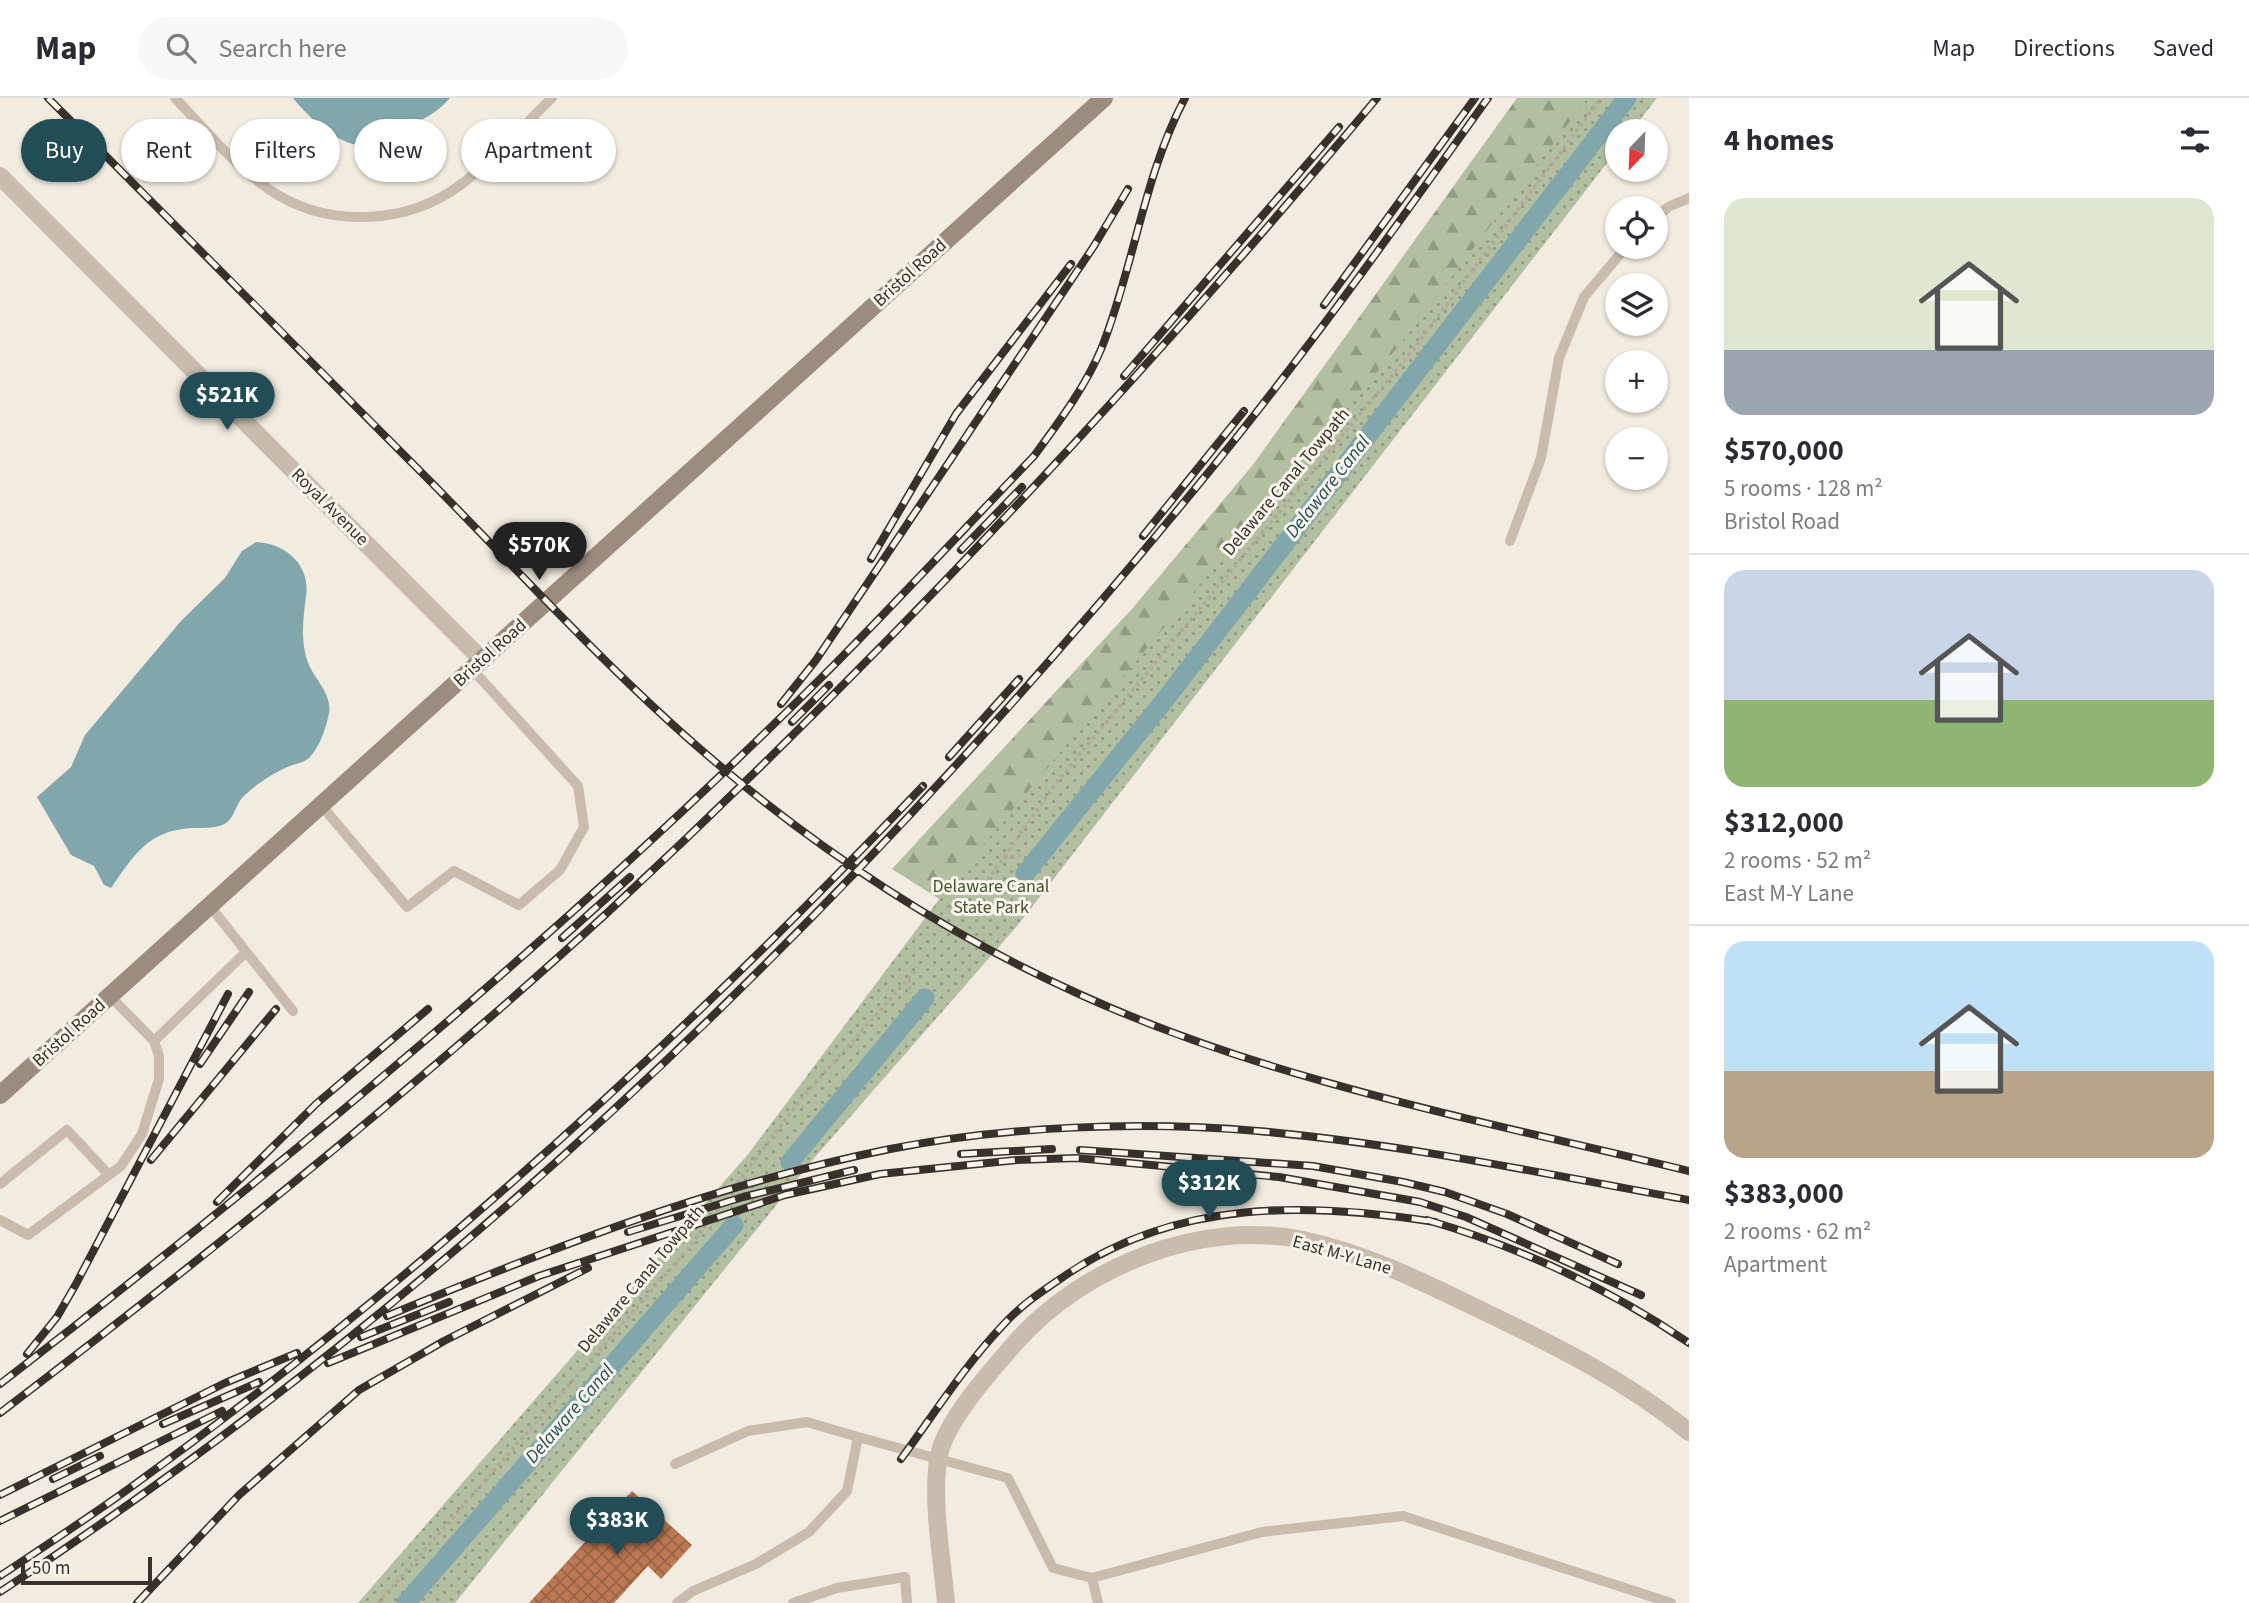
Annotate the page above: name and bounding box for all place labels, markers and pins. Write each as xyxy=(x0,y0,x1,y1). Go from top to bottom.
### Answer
pin: $521K xyxy=(178,372,276,432)
pin: $570K xyxy=(490,522,588,582)
pin: $312K xyxy=(1160,1160,1258,1220)
pin: $383K xyxy=(568,1498,666,1557)

